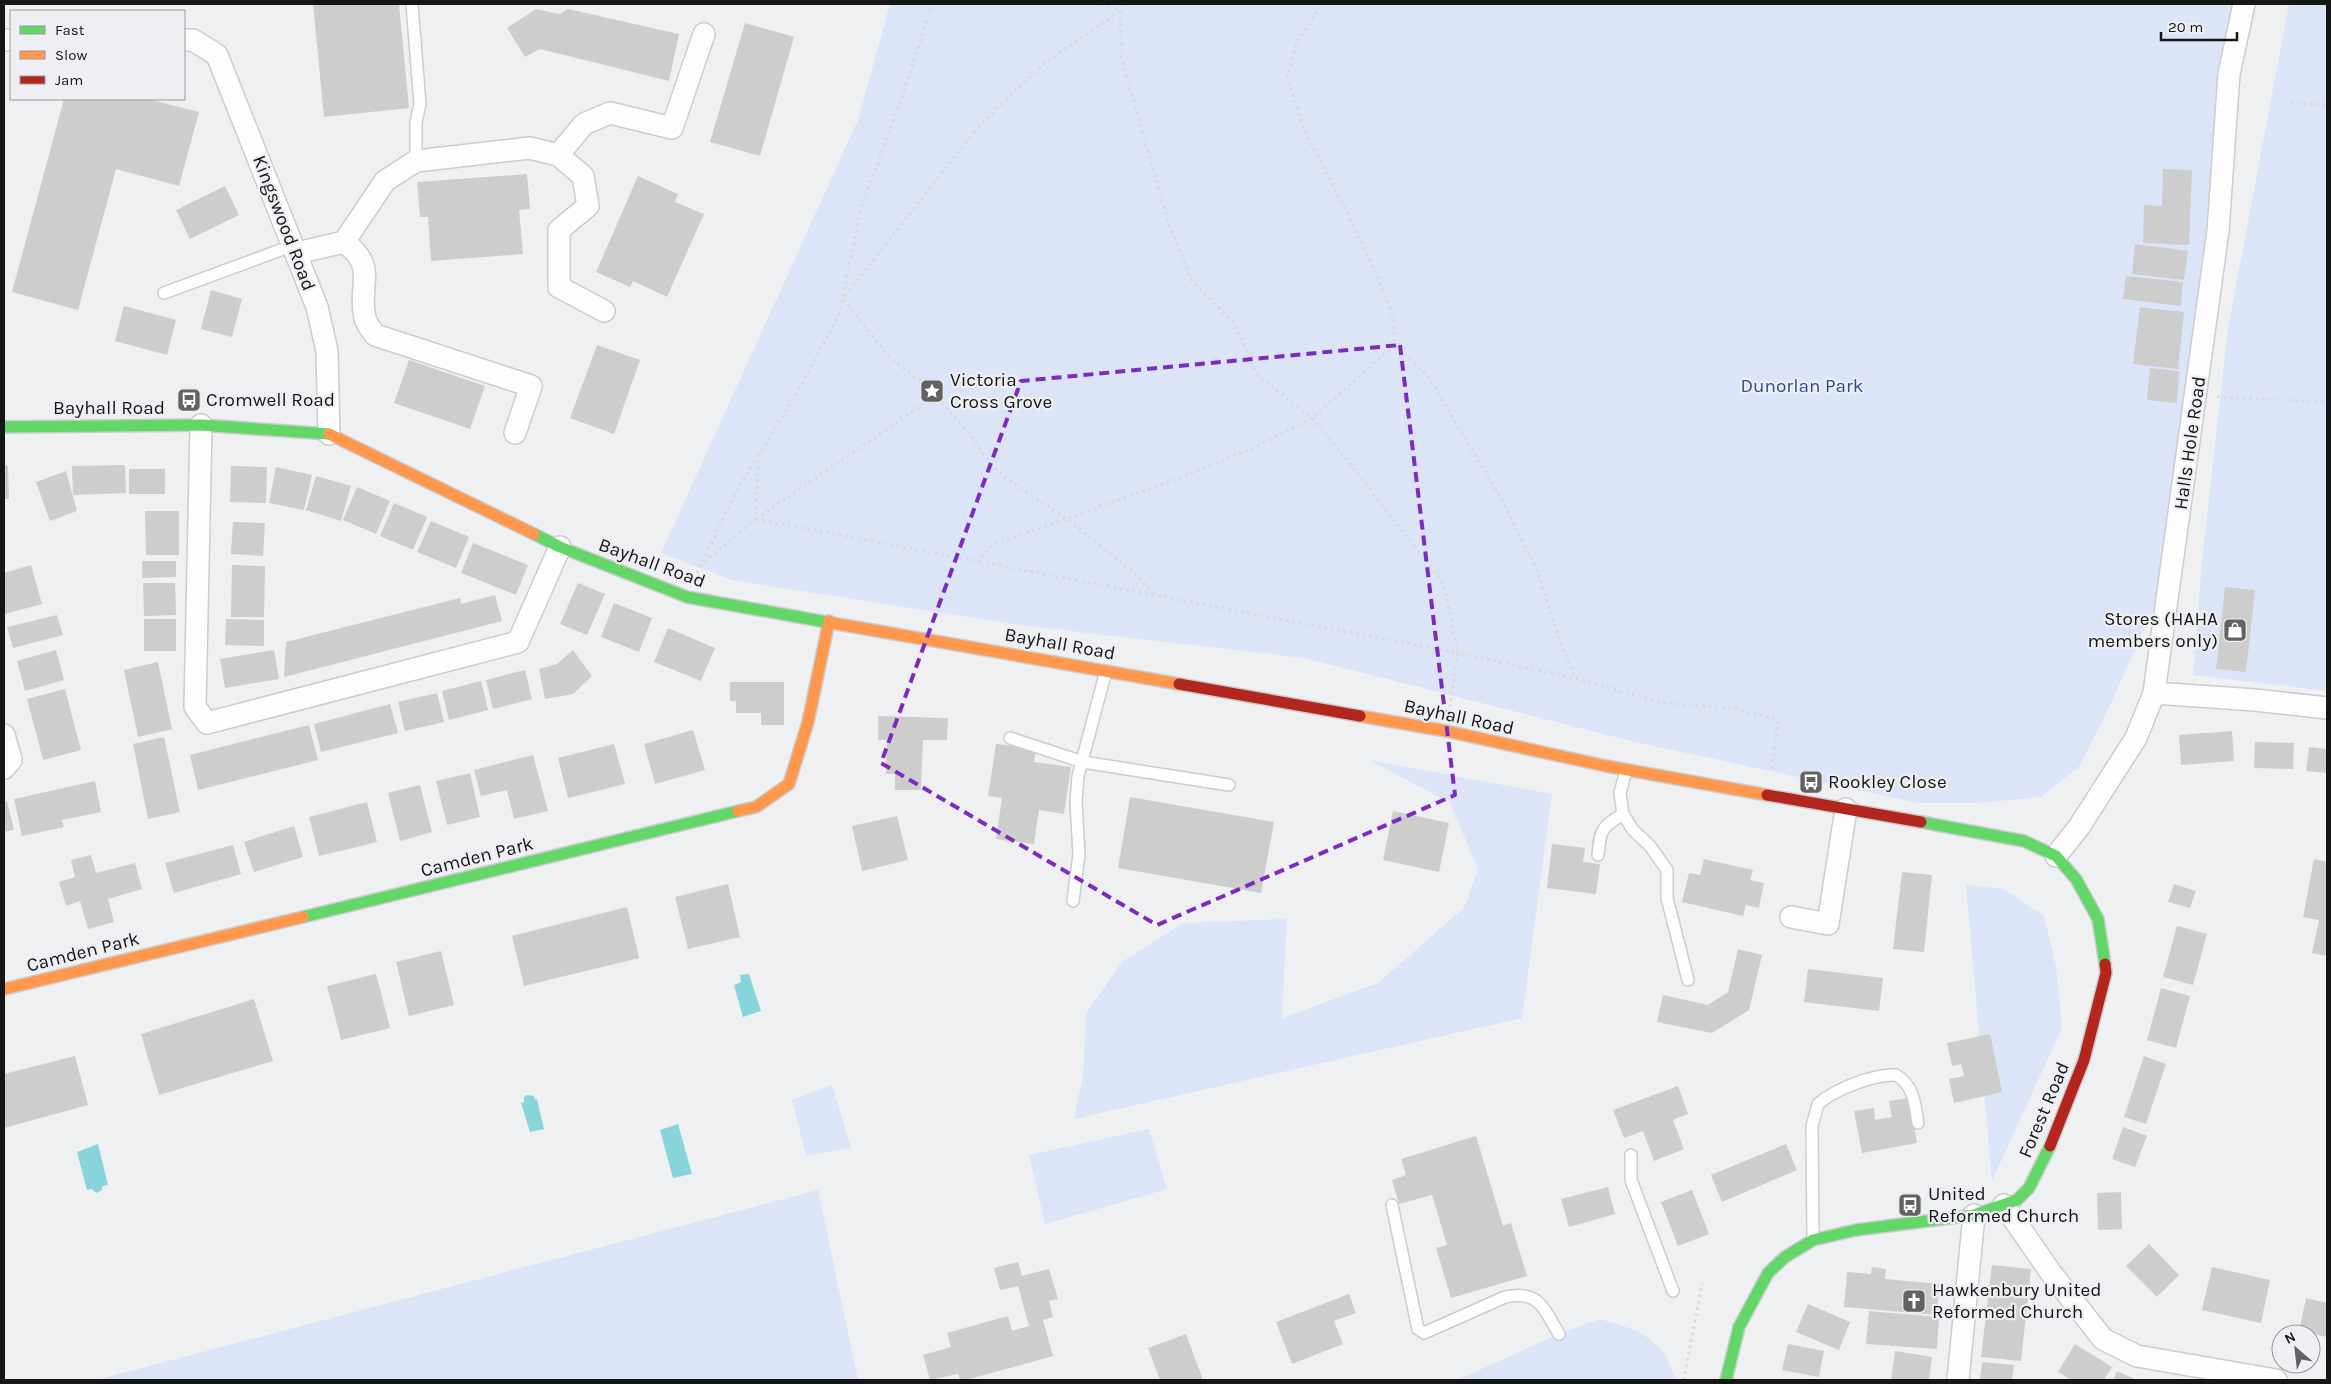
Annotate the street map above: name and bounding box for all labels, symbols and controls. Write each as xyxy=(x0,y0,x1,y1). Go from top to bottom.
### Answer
legend xyxy=(10,10,185,100)
scale bar xyxy=(2161,10,2237,42)
text: 20 m xyxy=(2168,18,2203,36)
text: Fast xyxy=(55,21,85,39)
text: Slow xyxy=(55,46,87,64)
text: Jam xyxy=(55,71,83,89)
street label: Kingswood Road xyxy=(248,152,320,294)
place label: Victoria Cross Grove xyxy=(950,369,1052,413)
park label: Dunorlan Park xyxy=(1740,375,1864,397)
street label: Halls Hole Road xyxy=(2170,375,2210,511)
place icon: Victoria Cross Grove xyxy=(919,378,945,404)
bus stop icon: Cromwell Road xyxy=(176,387,202,413)
place label: Cromwell Road xyxy=(206,389,335,411)
street label: Bayhall Road xyxy=(53,397,165,419)
street label: Bayhall Road xyxy=(596,534,708,592)
place label: Stores (HAHA members only) xyxy=(2088,608,2218,652)
shop icon: Stores (HAHA members only) xyxy=(2222,617,2248,643)
street label: Bayhall Road xyxy=(1003,623,1117,665)
street label: Bayhall Road xyxy=(1402,695,1516,739)
bus stop icon: Rookley Close xyxy=(1798,769,1824,795)
place label: Rookley Close xyxy=(1828,771,1947,793)
street label: Camden Park xyxy=(418,832,536,882)
street label: Camden Park xyxy=(24,927,142,977)
street label: Forest Road xyxy=(2014,1059,2074,1161)
place label: United Reformed Church xyxy=(1928,1183,2079,1227)
bus stop icon: United Reformed Church xyxy=(1897,1192,1923,1218)
place label: Hawkenbury United Reformed Church xyxy=(1932,1279,2102,1323)
church icon: Hawkenbury United Reformed Church xyxy=(1901,1288,1927,1314)
north arrow xyxy=(2271,1324,2321,1374)
text: N xyxy=(2282,1328,2299,1348)

